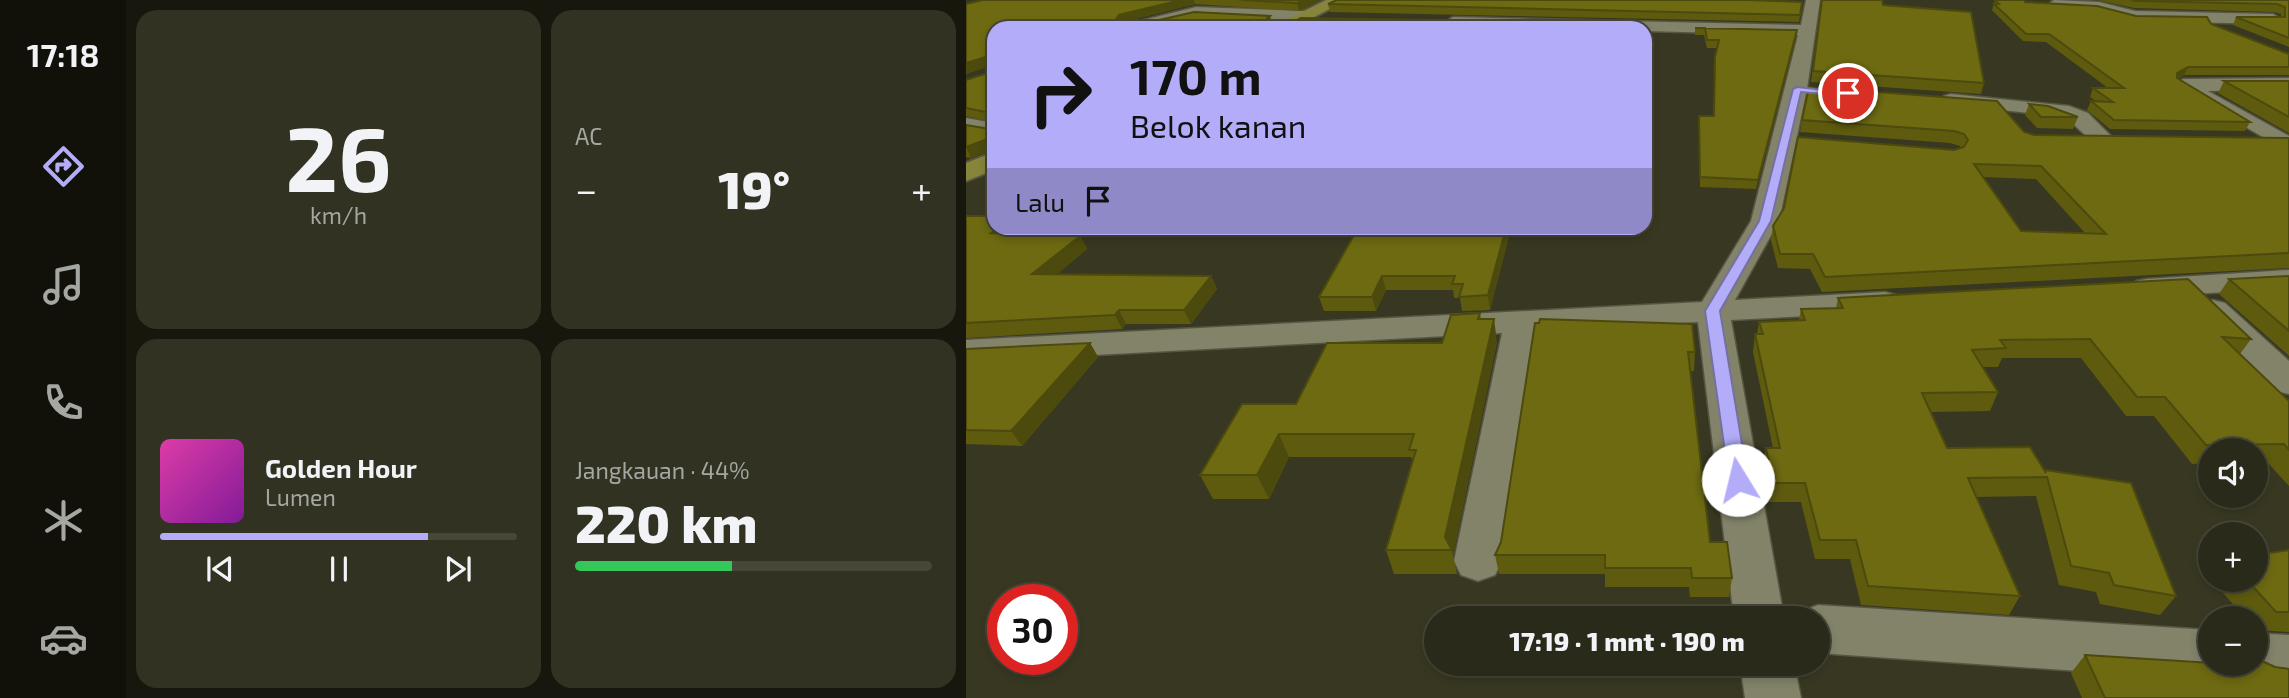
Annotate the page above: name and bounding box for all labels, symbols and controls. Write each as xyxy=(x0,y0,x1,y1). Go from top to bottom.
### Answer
text: 17:18 xyxy=(27,35,99,73)
text: 170 m xyxy=(1130,46,1262,105)
icon: right xyxy=(1015,49,1106,140)
pin xyxy=(1818,63,1878,123)
icon: arrive xyxy=(1829,74,1867,112)
text: 26 xyxy=(285,101,392,210)
text: Belok kanan xyxy=(1130,106,1306,144)
text: AC xyxy=(575,122,602,150)
icon: directions xyxy=(39,142,88,191)
text: 19° xyxy=(718,157,790,219)
text: − xyxy=(575,166,597,212)
text: + xyxy=(911,166,932,212)
icon: arrive xyxy=(1079,182,1117,220)
text: Lalu xyxy=(1015,186,1065,217)
text: km/h xyxy=(310,201,367,229)
icon: music xyxy=(39,260,88,309)
icon: phone xyxy=(39,378,88,427)
map controls xyxy=(2198,438,2268,676)
button: sound xyxy=(2198,438,2268,508)
position arrow xyxy=(1701,443,1775,517)
text: Golden Hour xyxy=(265,452,417,483)
text: Jangkauan · 44% xyxy=(575,456,750,484)
text: Lumen xyxy=(265,483,336,511)
text: 220 km xyxy=(575,491,758,553)
icon: climate xyxy=(39,496,88,545)
button: + xyxy=(2198,522,2268,592)
icon: previous xyxy=(201,550,239,588)
icon: pause xyxy=(320,550,358,588)
icon: next xyxy=(439,550,477,588)
speed limit sign: 30 xyxy=(987,584,1078,675)
button: − xyxy=(2198,606,2268,676)
icon: car xyxy=(39,614,88,663)
text: 17:19 · 1 mnt · 190 m xyxy=(1509,625,1745,656)

